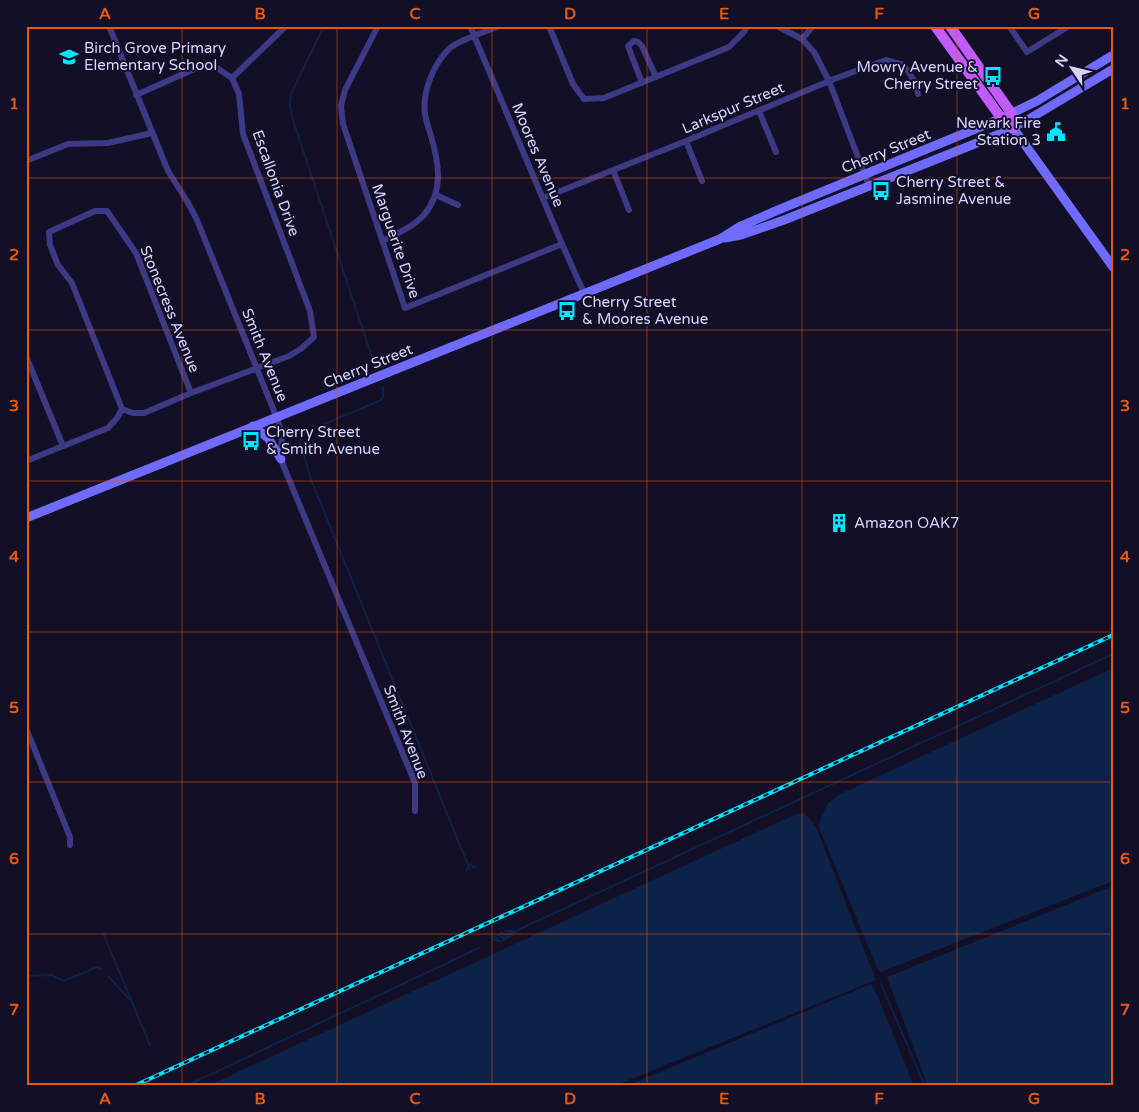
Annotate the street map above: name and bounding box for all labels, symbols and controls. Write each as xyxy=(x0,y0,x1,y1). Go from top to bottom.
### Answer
text: A xyxy=(99,4,111,24)
text: B xyxy=(254,4,266,24)
text: C xyxy=(409,4,421,24)
text: D xyxy=(564,4,576,24)
text: E xyxy=(719,4,729,24)
text: F xyxy=(874,4,884,24)
text: G xyxy=(1028,4,1040,24)
place label: Birch Grove Primary Elementary School xyxy=(84,39,226,74)
north arrow xyxy=(1046,42,1096,92)
school or university icon: Birch Grove Primary Elementary School xyxy=(58,46,80,68)
text: N xyxy=(1052,51,1072,70)
place label: Mowry Avenue & Cherry Street xyxy=(857,58,978,93)
bus stop icon: Mowry Avenue & Cherry Street xyxy=(982,65,1004,87)
street label: Larkspur Street xyxy=(679,78,787,138)
text: 1 xyxy=(9,94,19,114)
text: 1 xyxy=(1120,94,1130,114)
street label: Moores Avenue xyxy=(508,100,568,210)
place label: Newark Fire Station 3 xyxy=(956,114,1041,149)
public building icon: Newark Fire Station 3 xyxy=(1045,121,1067,143)
street label: Cherry Street xyxy=(839,125,933,177)
street label: Escallonia Drive xyxy=(248,127,304,239)
place label: Cherry Street & Jasmine Avenue xyxy=(896,173,1011,208)
bus stop icon: Cherry Street & Jasmine Avenue xyxy=(870,180,892,202)
street label: Marguerite Drive xyxy=(368,181,424,301)
street label: Stonecress Avenue xyxy=(136,243,204,375)
text: 2 xyxy=(9,245,19,265)
text: 2 xyxy=(1120,245,1130,265)
place label: Cherry Street & Moores Avenue xyxy=(582,293,708,328)
bus stop icon: Cherry Street & Moores Avenue xyxy=(556,300,578,322)
street label: Smith Avenue xyxy=(238,306,292,404)
street label: Cherry Street xyxy=(321,340,415,392)
text: 3 xyxy=(9,396,19,416)
text: 3 xyxy=(1120,396,1130,416)
place label: Cherry Street & Smith Avenue xyxy=(266,423,380,458)
bus stop icon: Cherry Street & Smith Avenue xyxy=(240,430,262,452)
building icon: Amazon OAK7 xyxy=(828,512,850,534)
place label: Amazon OAK7 xyxy=(854,514,960,532)
text: 4 xyxy=(9,547,19,567)
text: 4 xyxy=(1120,547,1130,567)
street label: Smith Avenue xyxy=(380,683,432,781)
text: 5 xyxy=(9,698,19,718)
text: 5 xyxy=(1120,698,1130,718)
text: 6 xyxy=(9,849,19,869)
text: 6 xyxy=(1120,849,1130,869)
text: 7 xyxy=(9,1000,19,1020)
text: 7 xyxy=(1120,1000,1130,1020)
text: A xyxy=(99,1089,111,1109)
text: B xyxy=(254,1089,266,1109)
text: C xyxy=(409,1089,421,1109)
text: D xyxy=(564,1089,576,1109)
text: E xyxy=(719,1089,729,1109)
text: F xyxy=(874,1089,884,1109)
text: G xyxy=(1028,1089,1040,1109)

